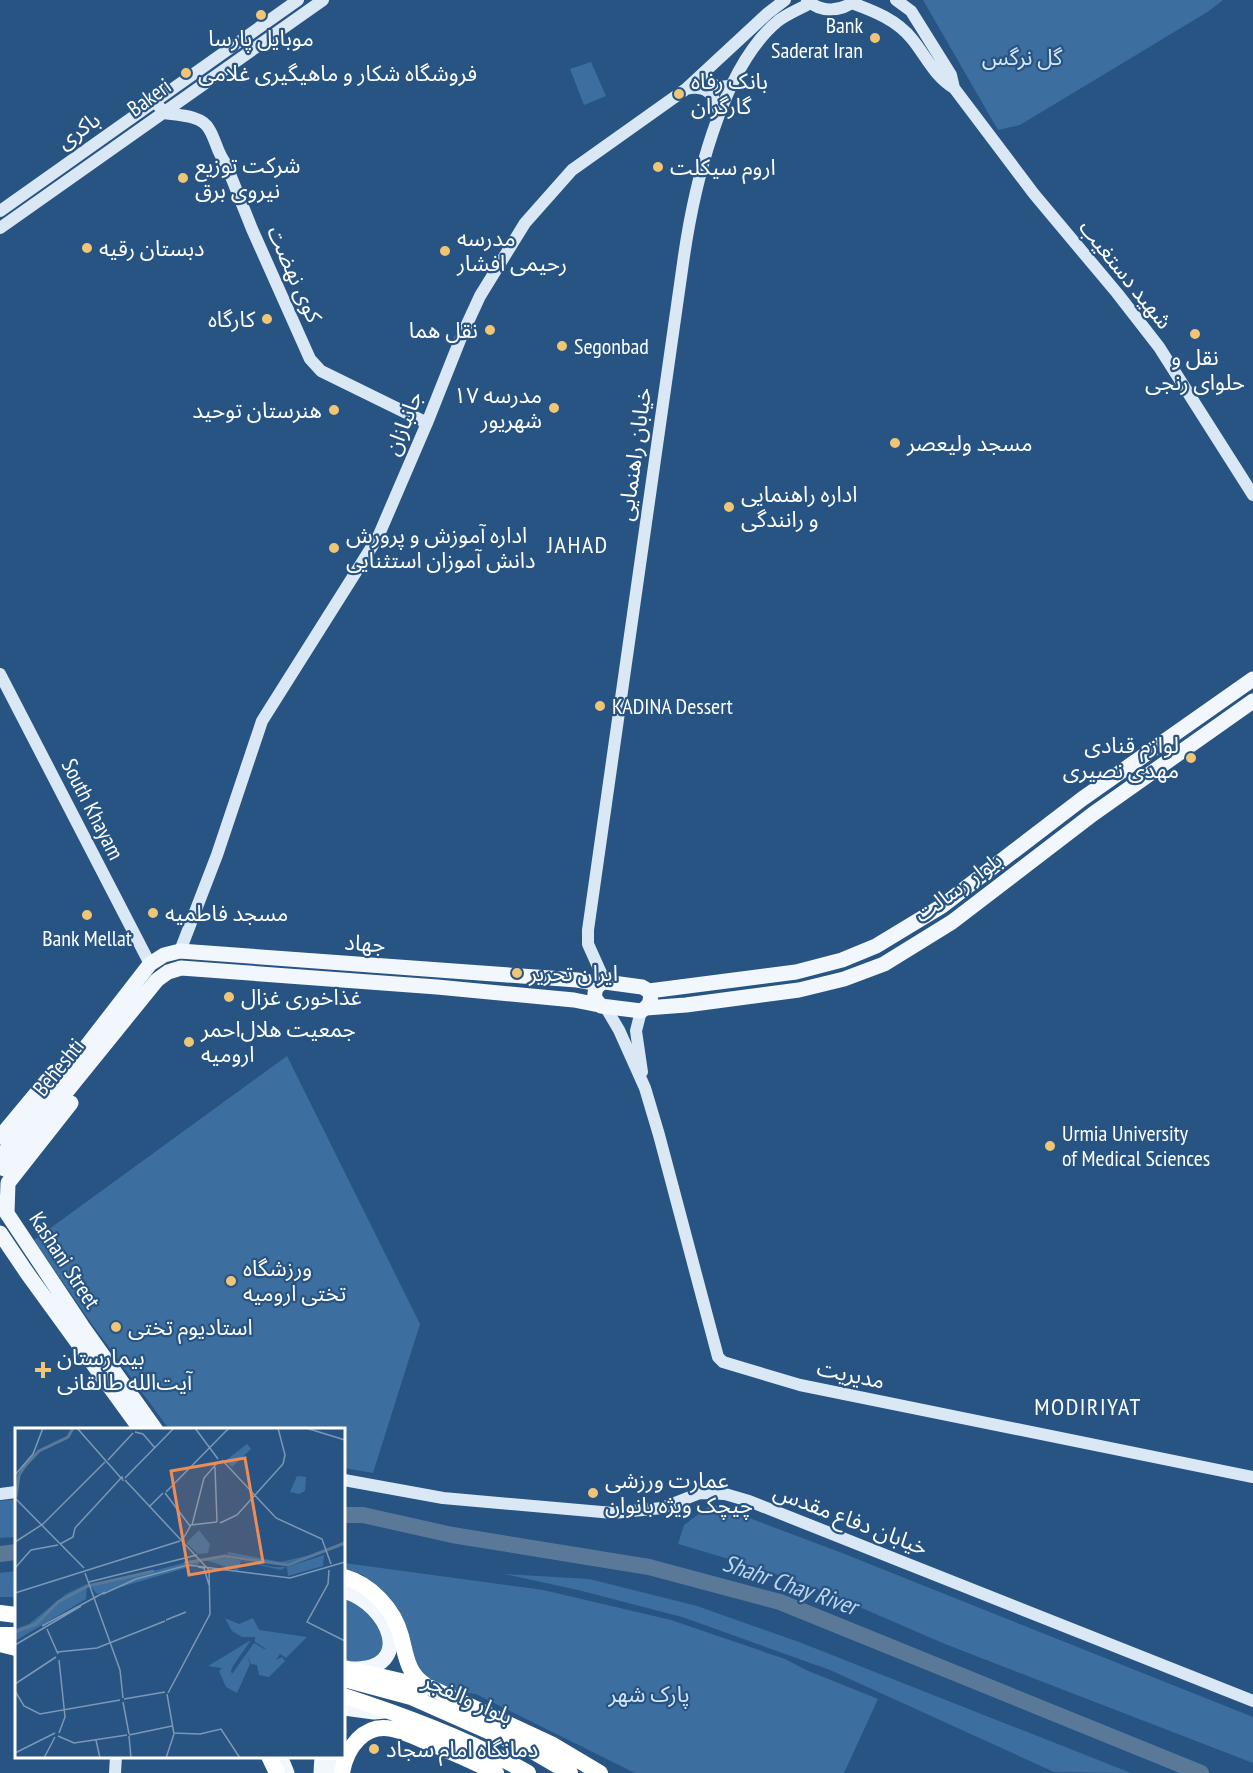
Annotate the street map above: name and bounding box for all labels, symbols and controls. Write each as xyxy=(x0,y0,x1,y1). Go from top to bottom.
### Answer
marker: موبایل پارسا xyxy=(254,8,268,22)
place label: Bank Saderat Iran xyxy=(771,11,863,64)
place label: موبایل پارسا xyxy=(208,24,314,53)
marker: Bank Saderat Iran xyxy=(868,31,882,45)
park label: گل نرگس xyxy=(982,43,1063,71)
place label: فروشگاه شکار و ماهیگیری غلامی xyxy=(198,59,477,87)
marker: فروشگاه شکار و ماهیگیری غلامی xyxy=(179,66,193,80)
place label: بانک رفاه گارگران xyxy=(691,67,768,120)
street label: Bakeri xyxy=(122,72,176,122)
marker: بانک رفاه گارگران xyxy=(672,87,686,101)
street label: باکری xyxy=(51,105,105,155)
place label: شرکت توزیع نیروی برق xyxy=(195,151,301,204)
place label: اروم سیکلت xyxy=(670,153,776,184)
marker: اروم سیکلت xyxy=(651,160,665,174)
marker: شرکت توزیع نیروی برق xyxy=(176,171,190,185)
street label: شهید دستغیب xyxy=(1073,214,1179,334)
street label: کوی نهضت xyxy=(261,221,329,328)
place label: مدرسه رحیمی افشار xyxy=(456,224,567,277)
place label: دبستان رقیه xyxy=(99,234,205,262)
marker: دبستان رقیه xyxy=(80,241,94,255)
marker: مدرسه رحیمی افشار xyxy=(438,244,452,258)
place label: کارگاه xyxy=(208,305,256,333)
marker: کارگاه xyxy=(260,312,274,326)
place label: نقل هما xyxy=(409,316,478,344)
marker: نقل هما xyxy=(483,323,497,337)
marker: نقل و حلوای رنجی xyxy=(1188,327,1202,341)
place label: Segonbad xyxy=(574,332,649,360)
marker: Segonbad xyxy=(555,339,569,353)
place label: نقل و حلوای رنجی xyxy=(1145,343,1245,396)
place label: مدرسه ۱۷ شهریور xyxy=(454,381,542,434)
street label: خیابان راهنمایی xyxy=(611,385,657,523)
street label: جانبازان xyxy=(377,387,429,459)
place label: هنرستان توحید xyxy=(192,396,322,424)
marker: مدرسه ۱۷ شهریور xyxy=(547,401,561,415)
marker: هنرستان توحید xyxy=(327,403,341,417)
place label: مسجد ولیعصر xyxy=(906,429,1032,457)
marker: مسجد ولیعصر xyxy=(888,436,902,450)
place label: اداره راهنمایی و رانندگی xyxy=(741,480,858,533)
marker: اداره راهنمایی و رانندگی xyxy=(722,500,736,514)
place label: اداره آموزش و پرورش دانش آموزان استثنایی xyxy=(346,521,535,574)
district label: JAHAD xyxy=(546,529,609,560)
marker: اداره آموزش و پرورش دانش آموزان استثنایی xyxy=(327,541,341,555)
place label: KADINA Dessert xyxy=(612,692,733,720)
marker: KADINA Dessert xyxy=(593,699,607,713)
place label: لوازم قنادی مهدی نصیری xyxy=(1063,731,1179,784)
marker: لوازم قنادی مهدی نصیری xyxy=(1184,751,1198,765)
street label: South Khayam xyxy=(56,754,130,864)
street label: بلوار رسالت xyxy=(909,846,1007,928)
place label: مسجد فاطمیه xyxy=(165,899,288,927)
marker: مسجد فاطمیه xyxy=(146,906,160,920)
marker: Bank Mellat xyxy=(80,908,94,922)
place label: Bank Mellat xyxy=(42,924,132,952)
street label: جهاد xyxy=(344,928,386,958)
place label: ایران تحریر xyxy=(528,959,618,987)
marker: ایران تحریر xyxy=(510,966,524,980)
place label: غذاخوری غزال xyxy=(241,983,362,1011)
marker: غذاخوری غزال xyxy=(222,990,236,1004)
place label: جمعیت هلال‌احمر ارومیه xyxy=(200,1015,356,1068)
street label: Beheshti xyxy=(26,1032,90,1102)
marker: جمعیت هلال‌احمر ارومیه xyxy=(182,1035,196,1049)
place label: Urmia University of Medical Sciences xyxy=(1062,1119,1210,1172)
marker: Urmia University of Medical Sciences xyxy=(1043,1139,1057,1153)
street label: Kashani Street xyxy=(23,1206,107,1314)
place label: ورزشگاه تختی ارومیه xyxy=(243,1254,346,1307)
marker: ورزشگاه تختی ارومیه xyxy=(224,1274,238,1288)
place label: استادیوم تختی xyxy=(128,1313,253,1344)
marker: استادیوم تختی xyxy=(109,1320,123,1334)
place label: بیمارستان آیت‌الله طالقانی xyxy=(57,1343,194,1396)
street label: مدیریت xyxy=(815,1353,887,1395)
marker: بیمارستان آیت‌الله طالقانی xyxy=(34,1361,52,1379)
district label: MODIRIYAT xyxy=(1034,1391,1142,1422)
inset map xyxy=(15,1428,345,1758)
place label: عمارت ورزشی چیچک ویژه بانوان xyxy=(605,1466,753,1520)
street label: خیابان دفاع مقدس xyxy=(769,1477,932,1564)
marker: عمارت ورزشی چیچک ویژه بانوان xyxy=(586,1486,600,1500)
water label: Shahr Chay River xyxy=(719,1547,865,1623)
street label: بلوار والفجر xyxy=(418,1665,517,1730)
park label: پارک شهر xyxy=(607,1680,690,1709)
place label: دمانگاه امام سجاد xyxy=(386,1735,538,1766)
marker: دمانگاه امام سجاد xyxy=(367,1742,381,1756)

